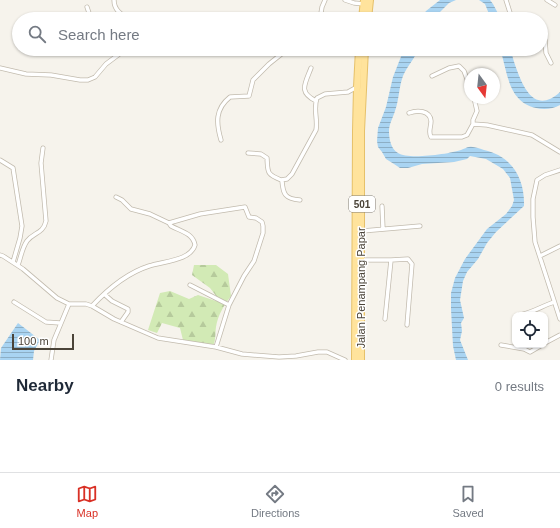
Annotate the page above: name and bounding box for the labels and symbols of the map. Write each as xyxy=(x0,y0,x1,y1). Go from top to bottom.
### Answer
north arrow xyxy=(464,68,500,104)
road number: 501 xyxy=(349,196,375,212)
street label: Jalan Penampang Papar xyxy=(355,227,367,349)
scale bar xyxy=(12,332,74,351)

